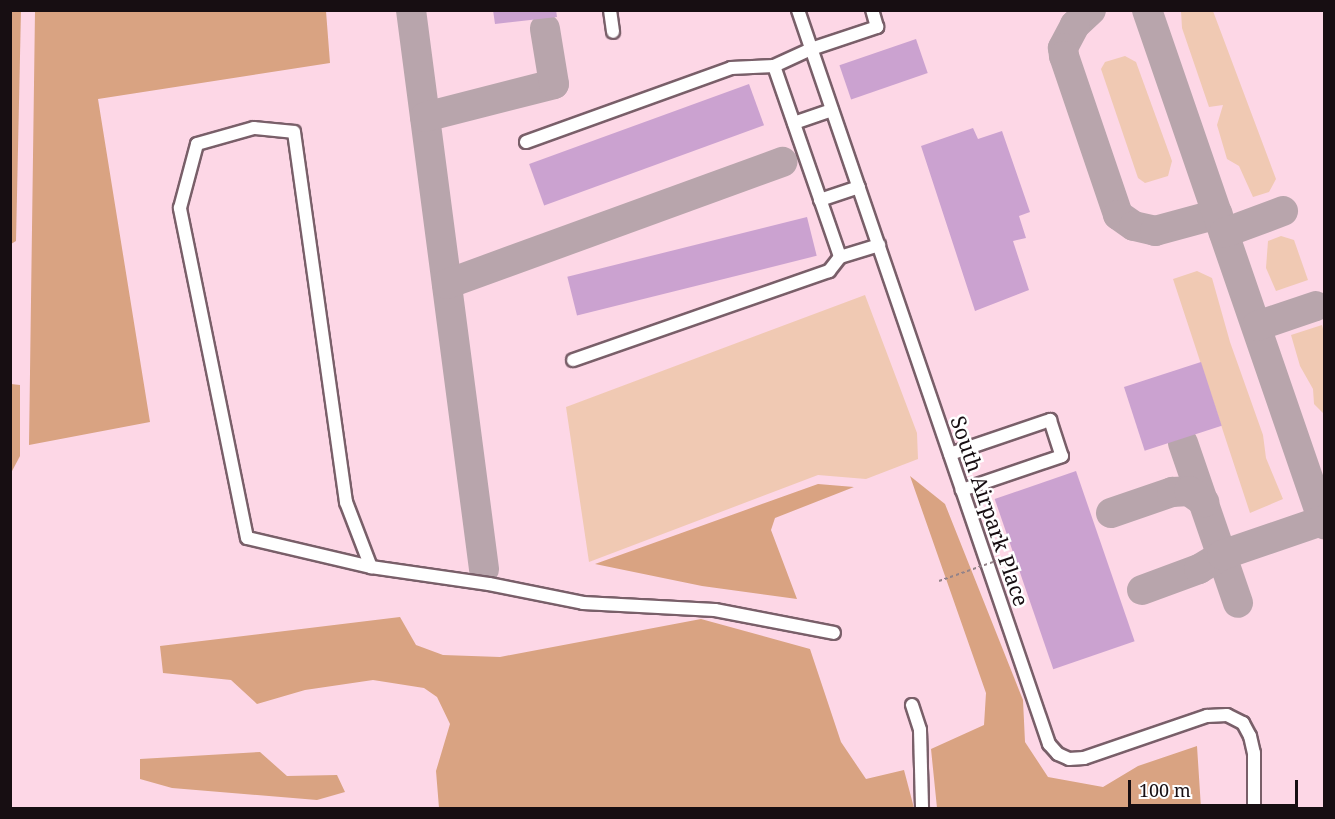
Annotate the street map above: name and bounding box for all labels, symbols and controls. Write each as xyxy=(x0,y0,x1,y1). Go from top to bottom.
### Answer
street label: South Airpark Place xyxy=(946,413,1034,609)
scale bar xyxy=(1131,768,1300,806)
text: 100 m xyxy=(1139,778,1191,802)

